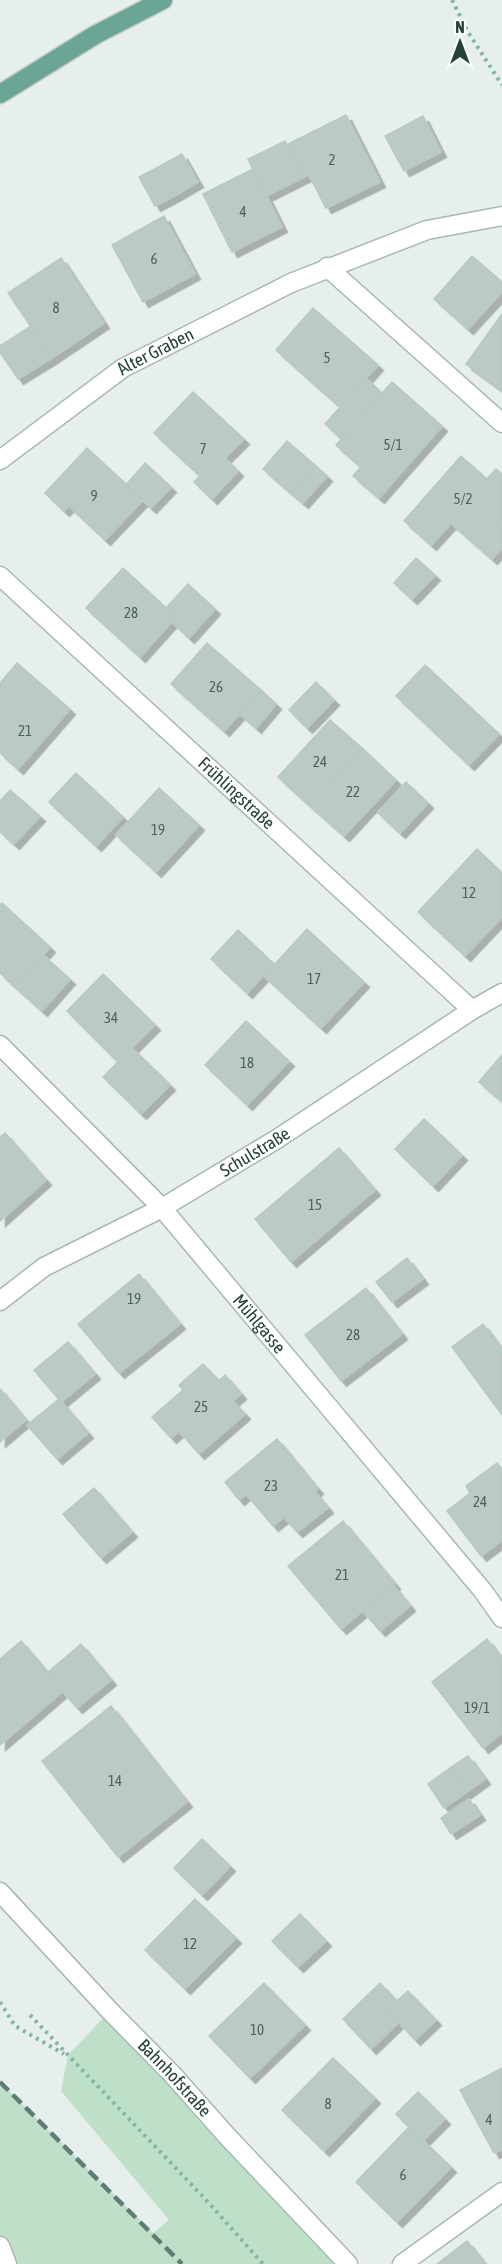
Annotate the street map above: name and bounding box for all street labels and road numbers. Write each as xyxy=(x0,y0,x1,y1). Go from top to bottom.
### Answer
street label: Alter Graben xyxy=(112,323,197,379)
street label: Frühlingstraße xyxy=(194,752,279,833)
street label: Schulstraße xyxy=(216,1122,294,1181)
street label: Mühlgasse xyxy=(229,1290,290,1357)
street label: Bahnhofstraße xyxy=(134,2035,216,2121)

